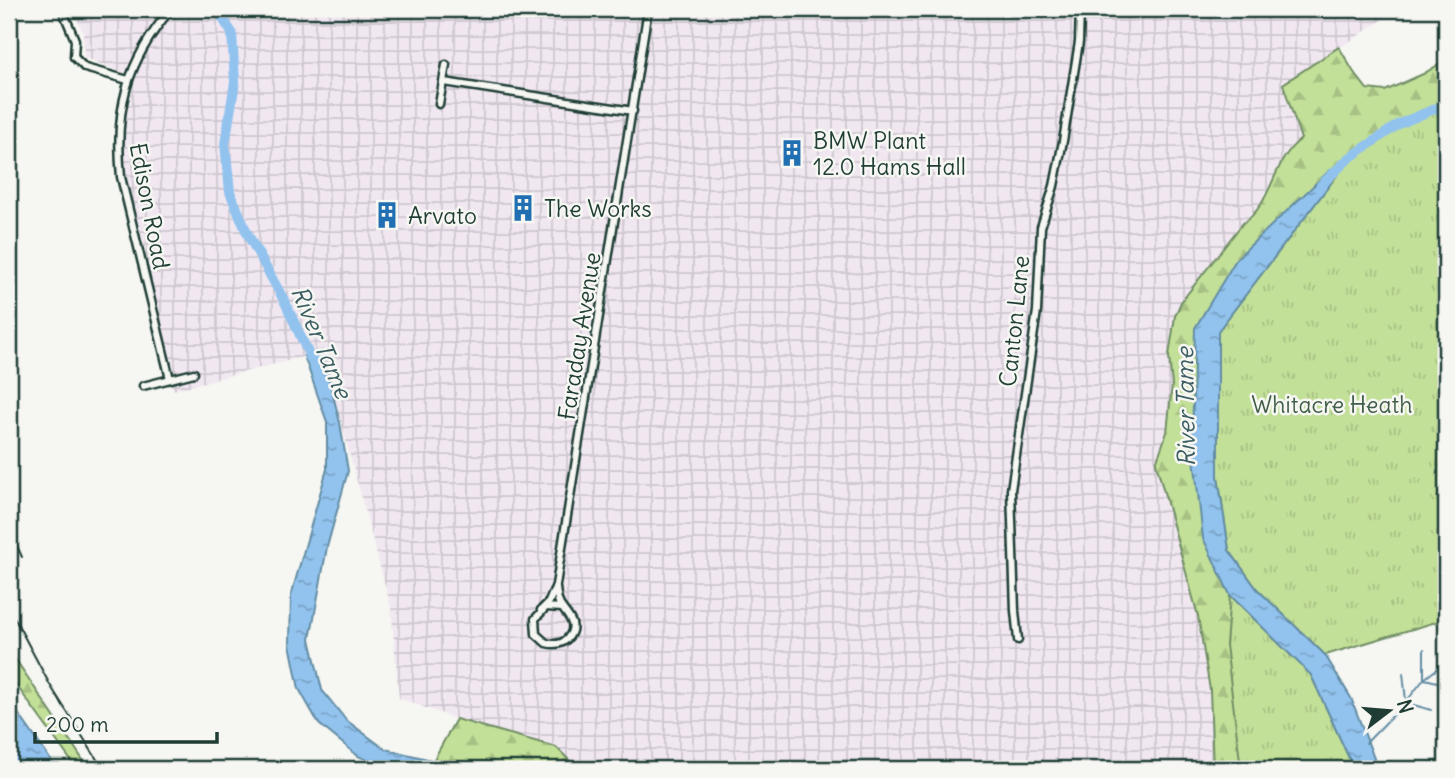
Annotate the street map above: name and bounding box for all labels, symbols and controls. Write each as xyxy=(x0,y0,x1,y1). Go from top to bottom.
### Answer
place label: BMW Plant 12.0 Hams Hall xyxy=(813,126,966,181)
building icon: BMW Plant 12.0 Hams Hall xyxy=(777,138,807,168)
street label: Edison Road xyxy=(124,140,176,272)
building icon: The Works xyxy=(508,193,538,223)
place label: The Works xyxy=(544,194,652,223)
building icon: Arvato xyxy=(372,200,402,230)
place label: Arvato xyxy=(408,201,477,230)
street label: Faraday Avenue xyxy=(551,250,607,422)
street label: Canton Lane xyxy=(993,254,1035,388)
water label: River Tame xyxy=(285,281,360,405)
water label: River Tame xyxy=(1169,345,1201,467)
park label: Whitacre Heath xyxy=(1251,390,1413,419)
north arrow xyxy=(1354,676,1424,746)
text: N xyxy=(1392,697,1419,716)
scale bar xyxy=(35,701,217,745)
text: 200 m xyxy=(46,711,109,738)

